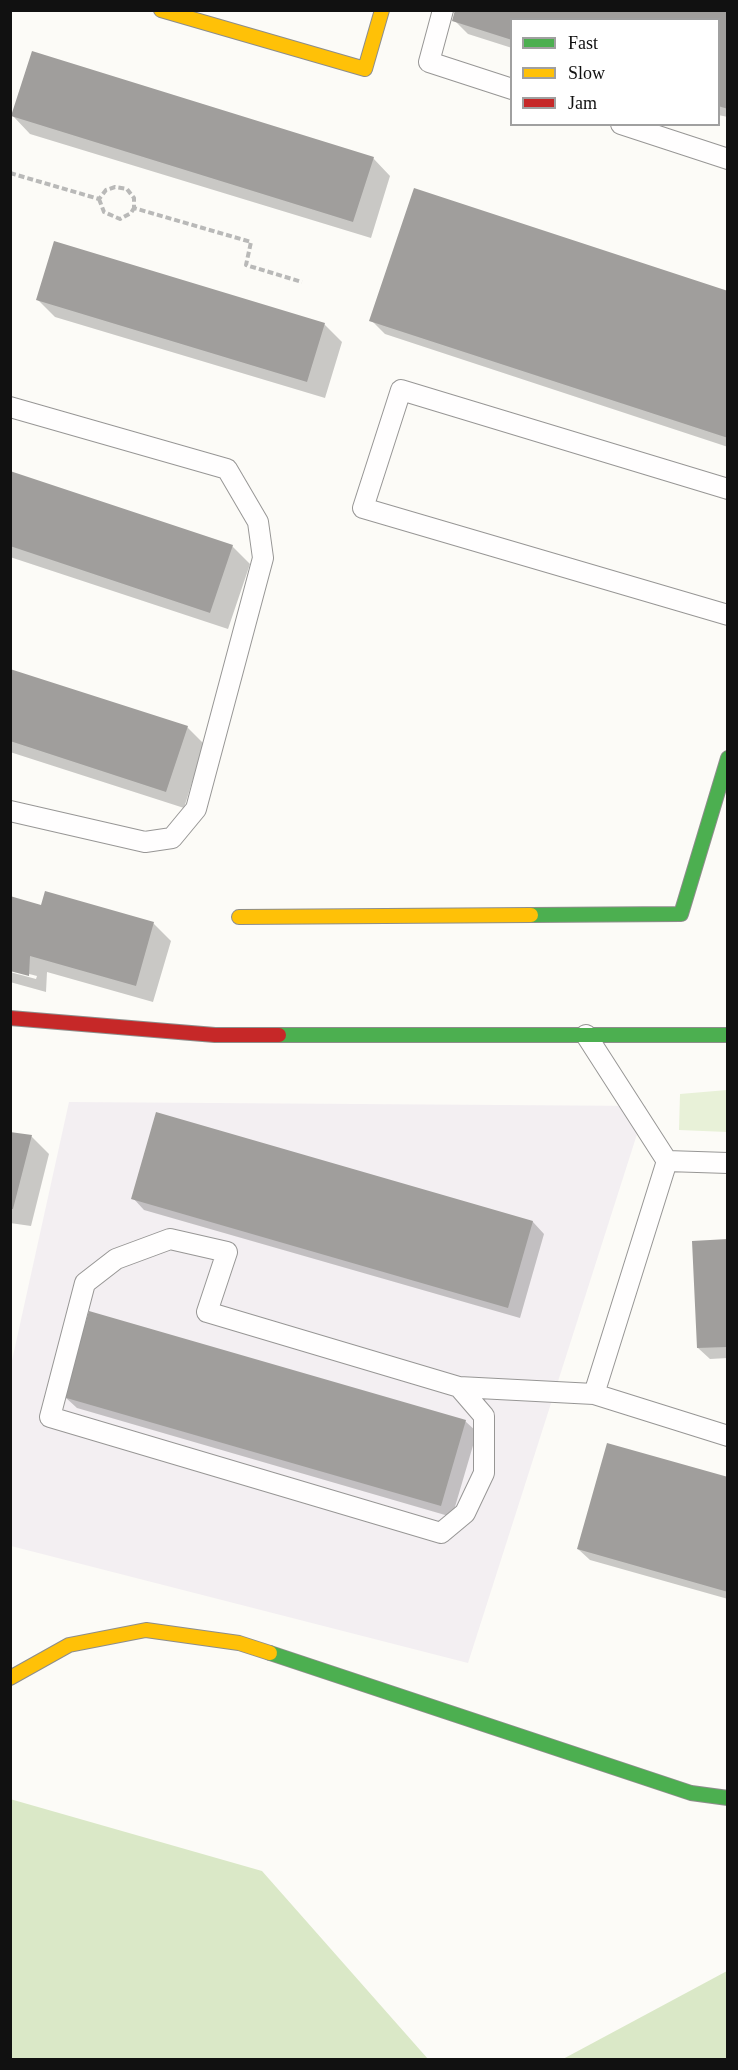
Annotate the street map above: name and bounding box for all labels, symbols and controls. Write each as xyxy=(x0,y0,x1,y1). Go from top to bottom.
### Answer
legend xyxy=(510,18,720,126)
text: Fast xyxy=(568,33,598,53)
text: Slow xyxy=(568,63,605,83)
text: Jam xyxy=(568,93,597,113)

